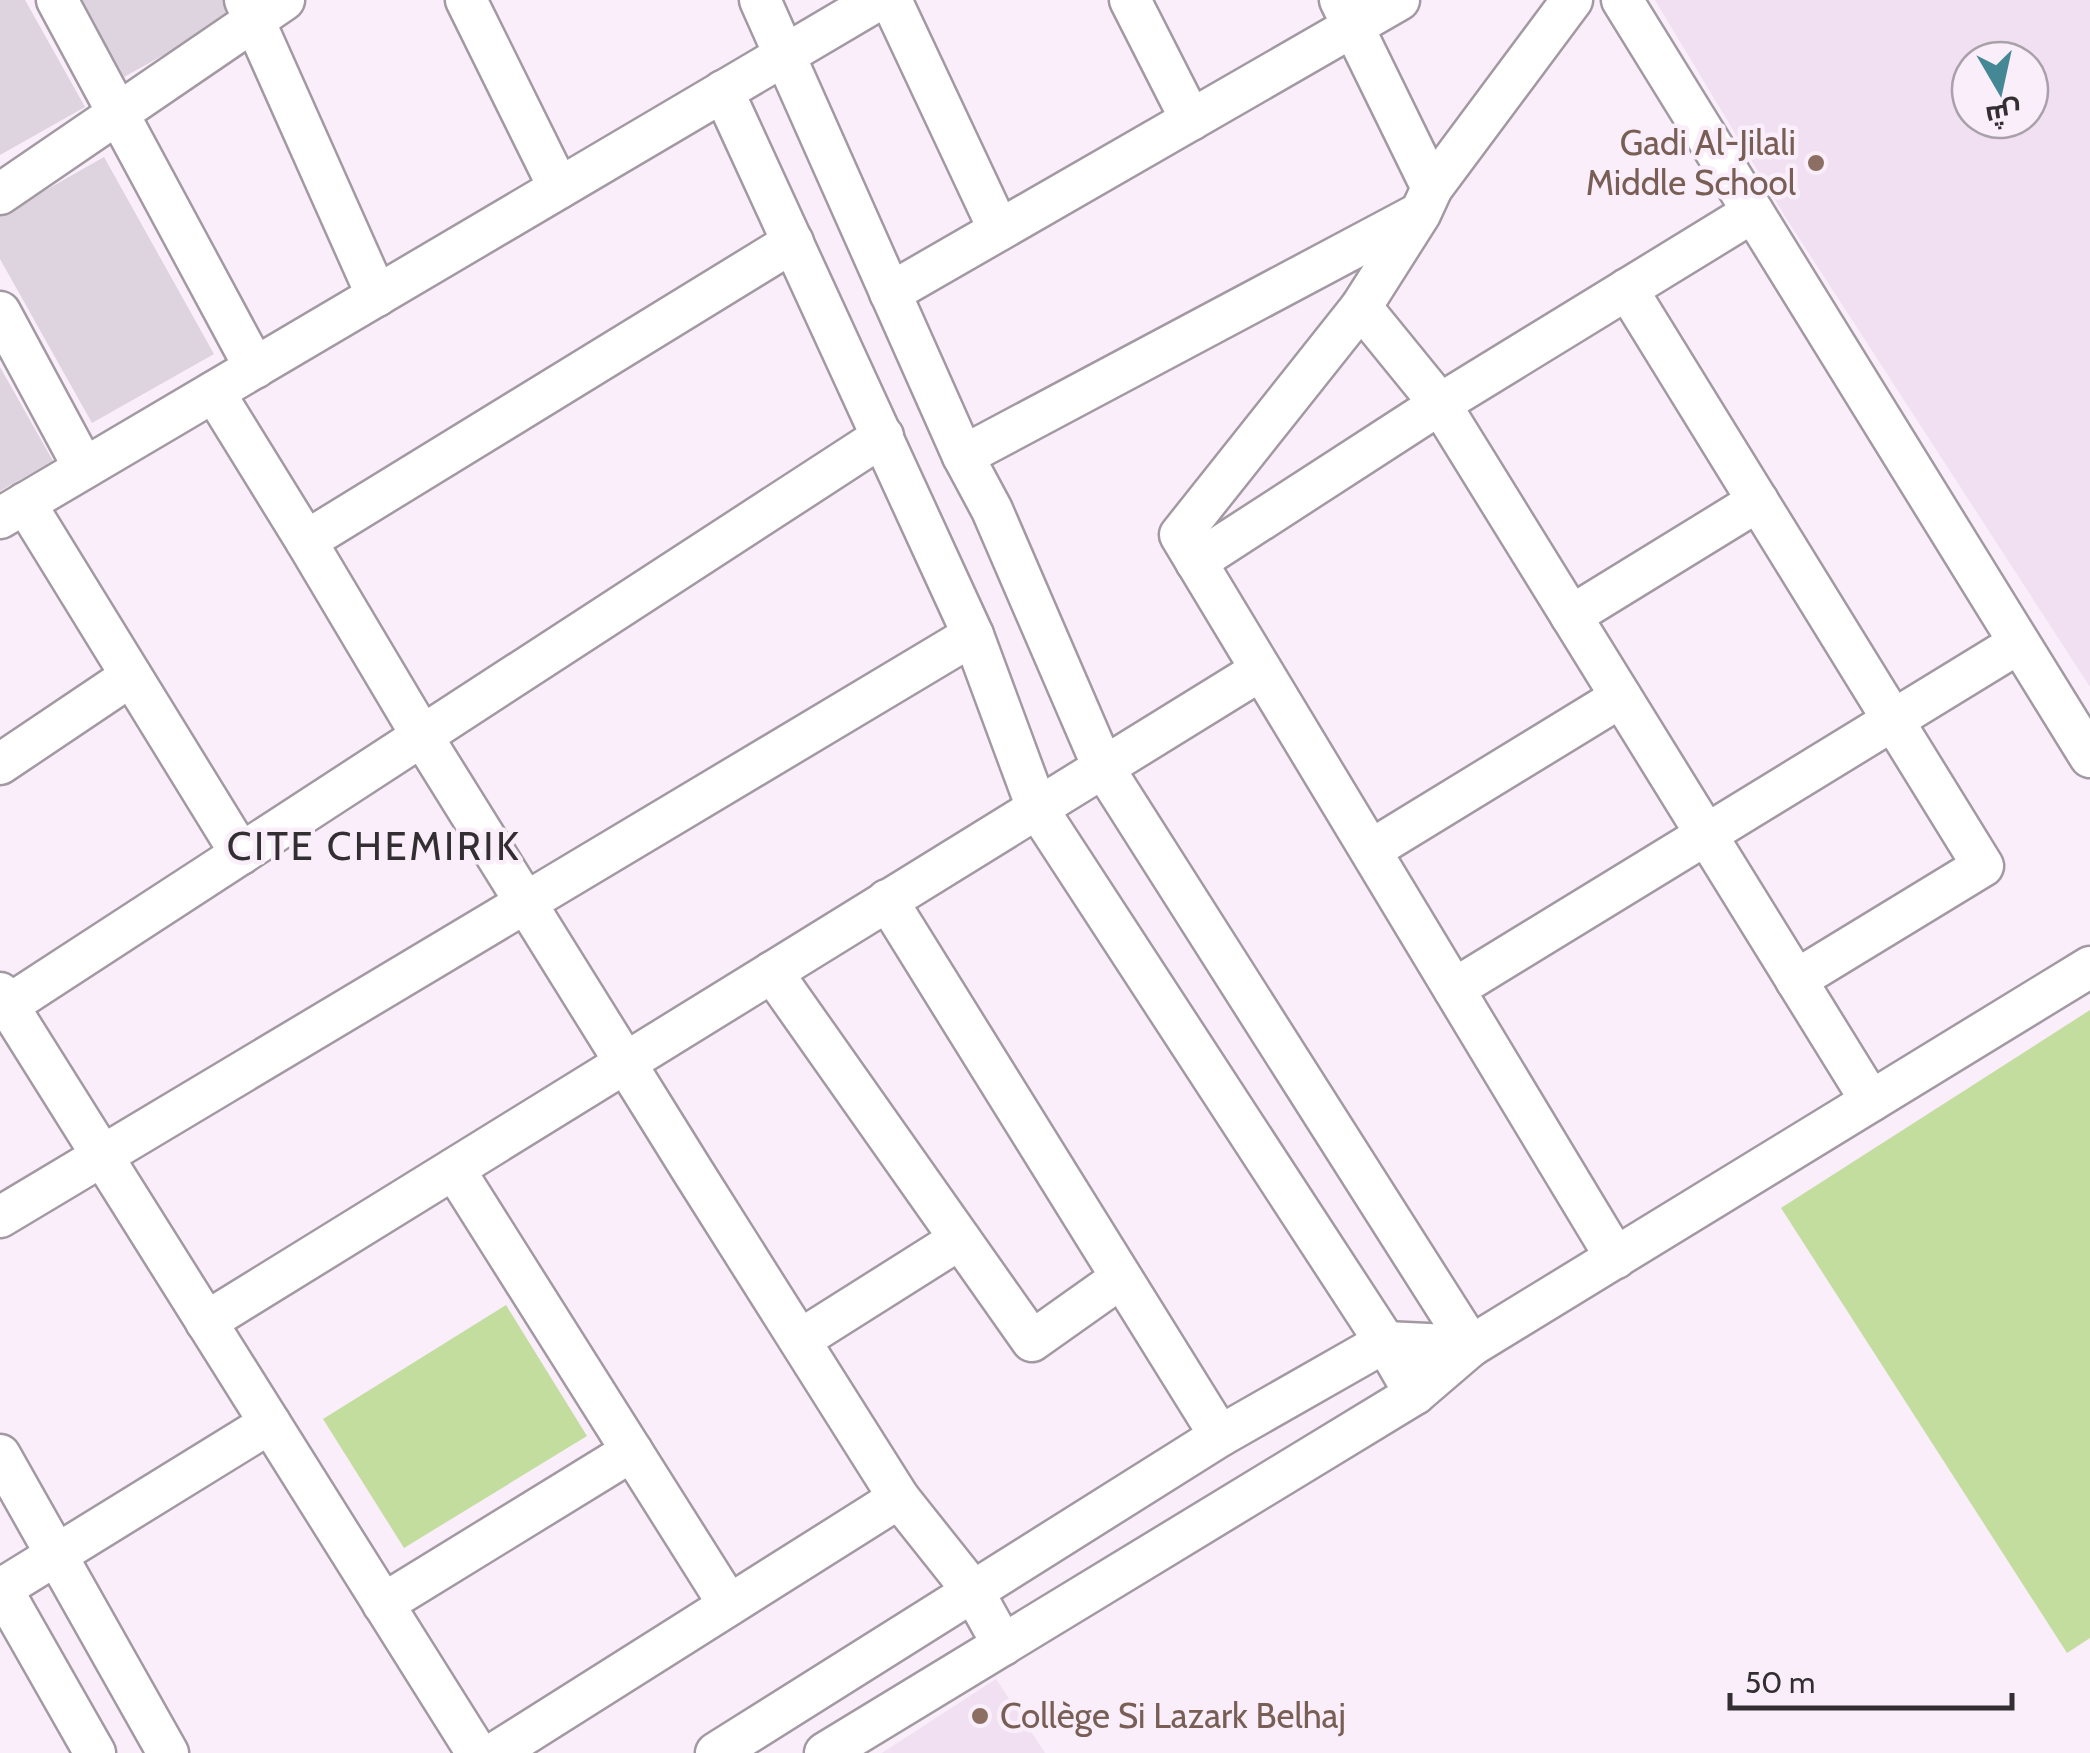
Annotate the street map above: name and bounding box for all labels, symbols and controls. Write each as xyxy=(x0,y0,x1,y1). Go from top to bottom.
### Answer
north arrow xyxy=(1950,40,2050,140)
text: ش xyxy=(1984,95,2024,134)
place label: Gadi Al-Jilali Middle School xyxy=(1586,121,1797,204)
marker: Gadi Al-Jilali Middle School xyxy=(1805,152,1827,174)
district label: CITE CHEMIRIK xyxy=(227,821,521,870)
scale bar xyxy=(1730,1648,2012,1710)
text: 50 m xyxy=(1745,1664,1815,1701)
place label: Collège Si Lazark Belhaj xyxy=(1000,1694,1346,1737)
marker: Collège Si Lazark Belhaj xyxy=(969,1705,991,1727)

